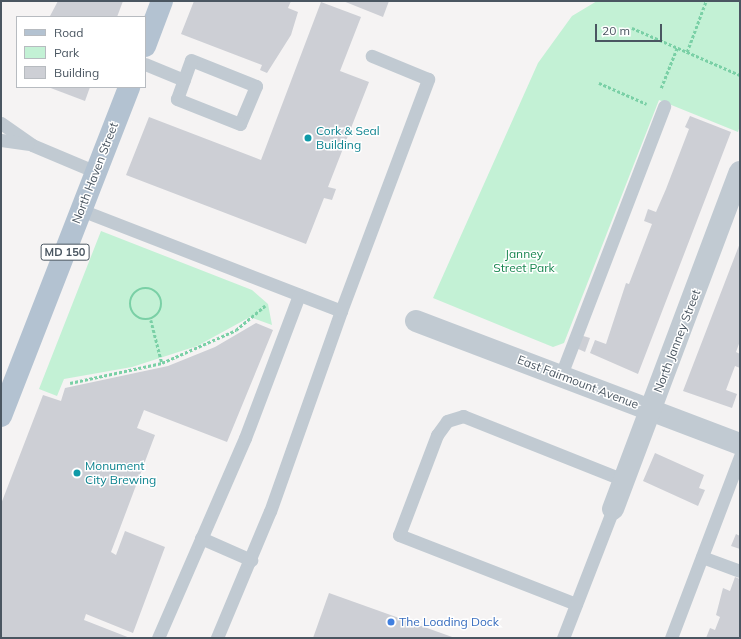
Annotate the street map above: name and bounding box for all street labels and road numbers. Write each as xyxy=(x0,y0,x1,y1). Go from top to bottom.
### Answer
street label: North Haven Street xyxy=(69,120,121,226)
road number: MD 150 xyxy=(40,243,90,261)
street label: North Janney Street xyxy=(651,287,703,395)
street label: East Fairmount Avenue xyxy=(515,352,641,412)

